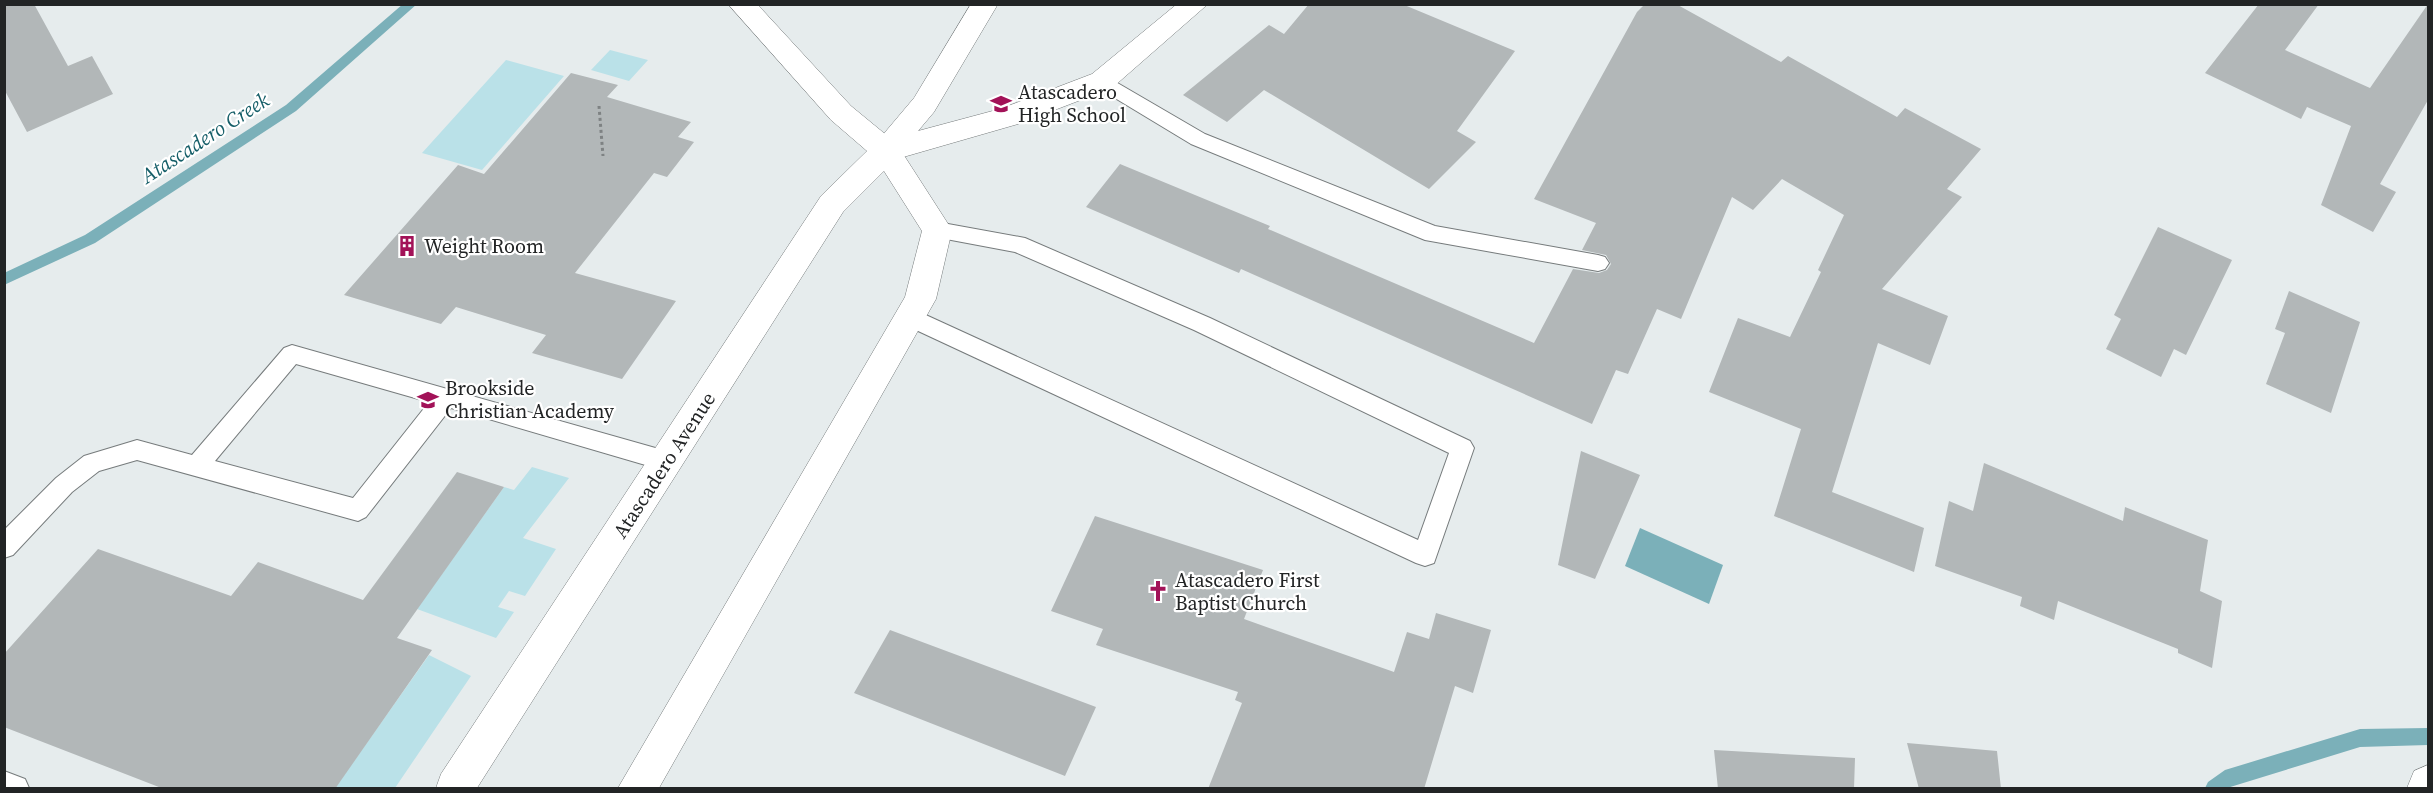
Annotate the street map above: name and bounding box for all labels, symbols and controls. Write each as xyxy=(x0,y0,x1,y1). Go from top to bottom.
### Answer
place label: Atascadero High School xyxy=(1018,78,1126,129)
water label: Atascadero Creek xyxy=(134,85,275,191)
school or university icon: Atascadero High School xyxy=(989,92,1013,116)
place label: Weight Room xyxy=(424,232,544,260)
building icon: Weight Room xyxy=(395,234,419,258)
place label: Brookside Christian Academy xyxy=(445,374,615,425)
street label: Atascadero Avenue xyxy=(606,386,722,544)
school or university icon: Brookside Christian Academy xyxy=(416,388,440,412)
place label: Atascadero First Baptist Church xyxy=(1175,566,1320,617)
church icon: Atascadero First Baptist Church xyxy=(1146,579,1170,603)

